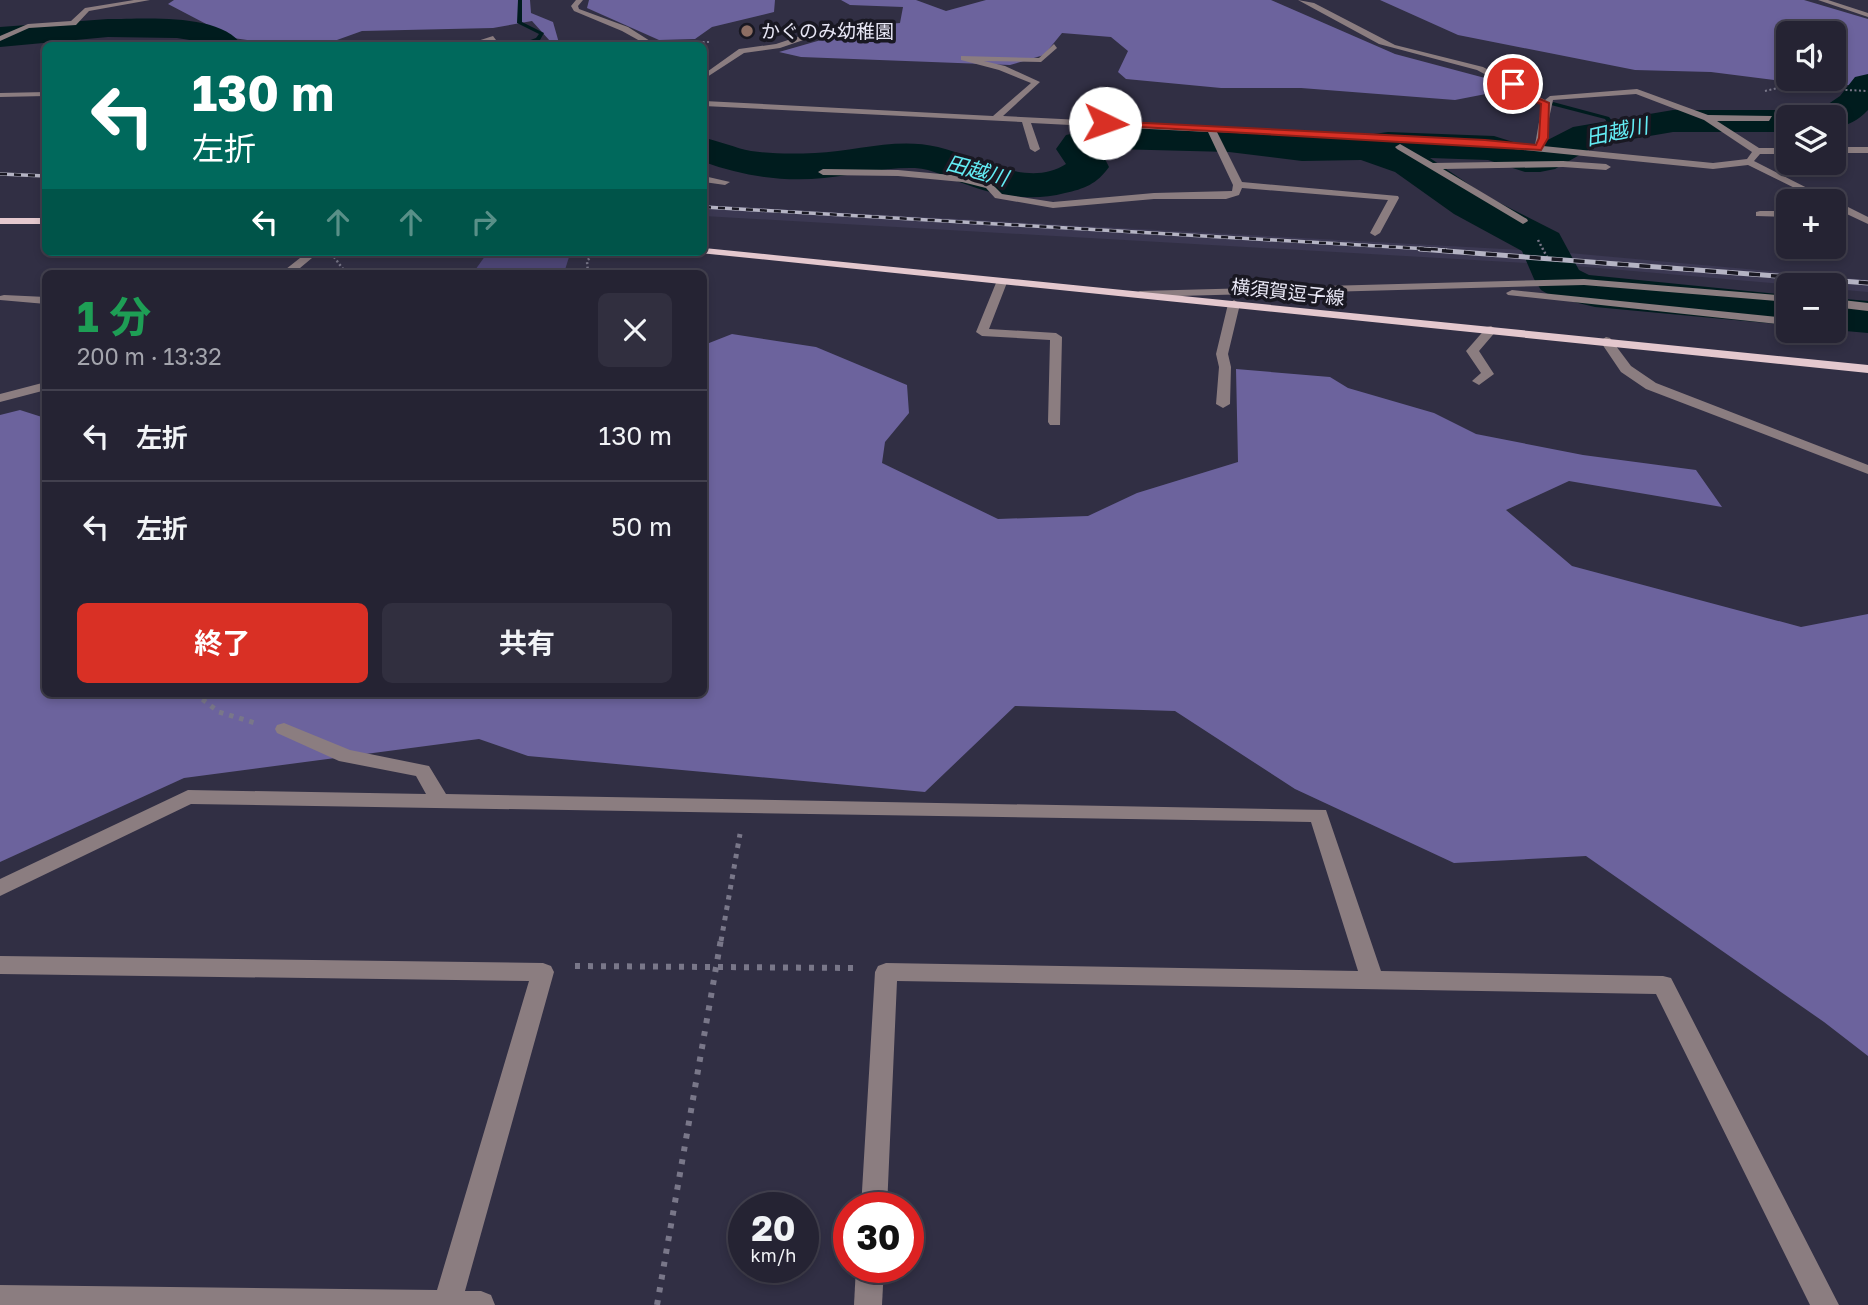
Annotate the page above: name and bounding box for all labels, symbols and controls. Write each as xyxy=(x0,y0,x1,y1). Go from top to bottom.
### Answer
place label: かぐのみ幼稚園 xyxy=(761,19,894,42)
map controls xyxy=(1776,21,1846,343)
button: sound xyxy=(1776,21,1846,91)
marker: かぐのみ幼稚園 xyxy=(739,23,755,39)
pin xyxy=(1483,54,1543,114)
text: 130 m xyxy=(192,63,334,122)
icon: arrive xyxy=(1494,65,1532,103)
icon: left xyxy=(77,70,168,161)
position arrow xyxy=(1068,86,1142,160)
button: layers xyxy=(1776,105,1846,175)
water label: 田越川 xyxy=(1583,111,1652,150)
text: 左折 xyxy=(192,129,256,167)
water label: 田越川 xyxy=(943,149,1013,191)
button: + xyxy=(1776,189,1846,259)
icon: left xyxy=(246,203,284,241)
icon: ahead xyxy=(319,203,357,241)
icon: ahead xyxy=(392,203,430,241)
icon: right xyxy=(465,203,503,241)
button: − xyxy=(1776,273,1846,343)
street label: 横須賀逗子線 xyxy=(1230,274,1346,309)
text: 1 分 xyxy=(77,291,151,341)
button: close xyxy=(598,293,672,367)
text: 200 m · 13:32 xyxy=(77,342,222,370)
icon: left xyxy=(77,417,115,455)
text: 130 m xyxy=(599,420,672,451)
text: 左折 xyxy=(136,422,188,453)
icon: left xyxy=(77,508,115,546)
text: 50 m xyxy=(611,511,672,542)
text: 左折 xyxy=(136,513,188,544)
button: 終了 xyxy=(77,603,368,683)
button: 共有 xyxy=(382,603,672,683)
speed limit sign: 30 xyxy=(833,1192,924,1283)
text: 20 xyxy=(751,1207,796,1249)
text: km/h xyxy=(751,1244,796,1266)

